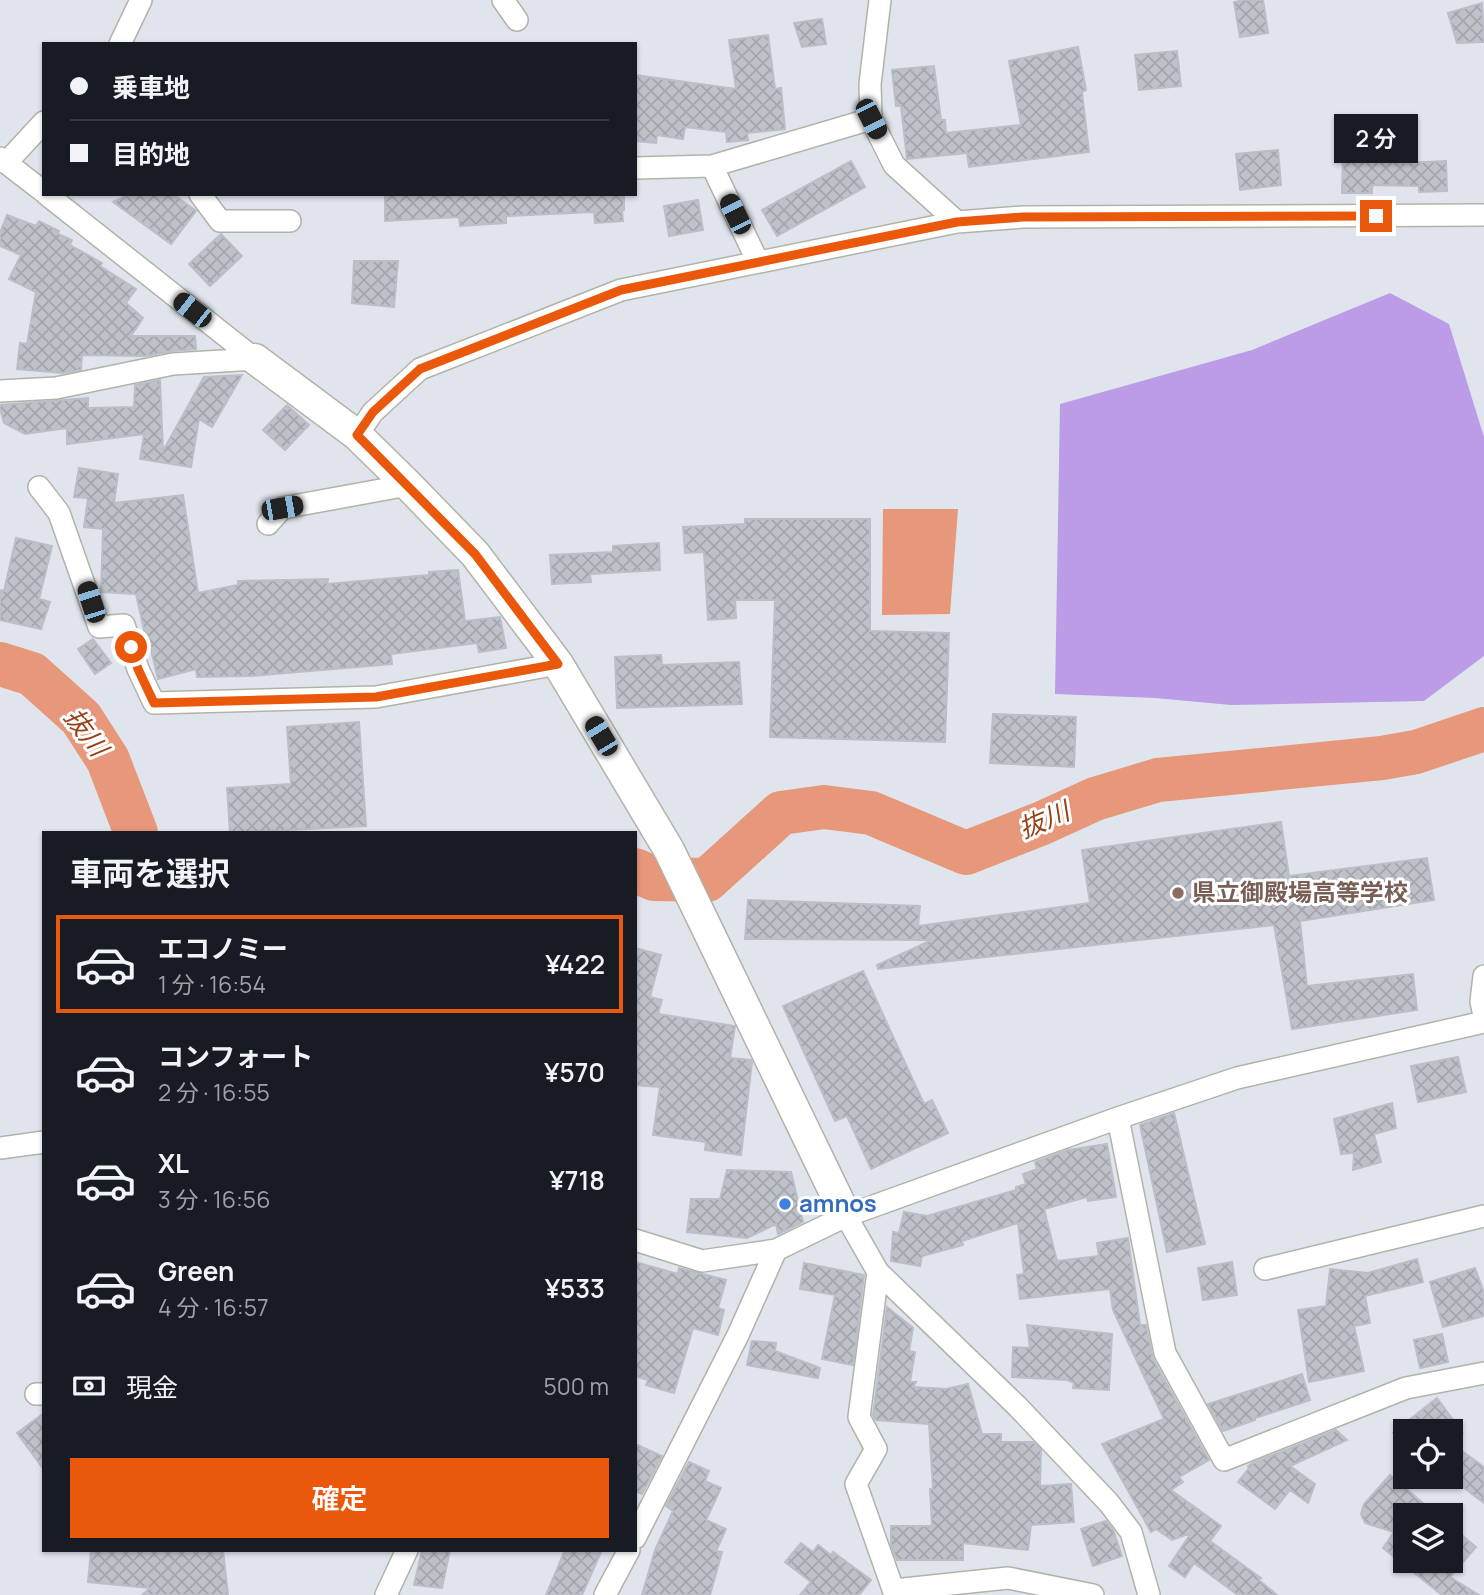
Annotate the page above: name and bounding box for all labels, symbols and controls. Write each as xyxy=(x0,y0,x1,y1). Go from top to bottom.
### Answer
text: 乗車地 xyxy=(112,69,190,105)
car xyxy=(853,96,890,142)
callout: 2 分 xyxy=(1334,114,1418,164)
text: 2 分 xyxy=(1355,122,1397,154)
text: 目的地 xyxy=(112,136,190,172)
car xyxy=(717,191,754,237)
route end xyxy=(1360,200,1392,232)
car xyxy=(169,289,216,331)
car xyxy=(260,494,305,522)
car xyxy=(75,579,108,625)
route start xyxy=(115,631,147,663)
water label: 抜川 xyxy=(57,700,119,765)
car xyxy=(582,713,621,759)
water label: 抜川 xyxy=(1013,791,1077,846)
text: 車両を選択 xyxy=(70,851,230,895)
place label: 県立御殿場高等学校 xyxy=(1192,875,1408,908)
marker: 県立御殿場高等学校 xyxy=(1170,885,1186,901)
text: エコノミー xyxy=(158,930,288,966)
icon: car xyxy=(74,933,137,996)
text: ¥422 xyxy=(545,946,605,982)
text: 1 分 · 16:54 xyxy=(158,968,266,1000)
text: コンフォート xyxy=(158,1038,313,1074)
icon: car xyxy=(74,1041,137,1104)
text: ¥570 xyxy=(544,1054,605,1090)
text: 2 分 · 16:55 xyxy=(158,1076,270,1108)
text: XL xyxy=(158,1145,189,1181)
icon: car xyxy=(74,1149,137,1212)
text: ¥718 xyxy=(549,1162,605,1198)
text: 3 分 · 16:56 xyxy=(158,1183,270,1215)
place label: amnos xyxy=(799,1186,877,1219)
marker: amnos xyxy=(777,1196,793,1212)
text: Green xyxy=(158,1253,234,1289)
icon: car xyxy=(74,1257,137,1320)
text: ¥533 xyxy=(545,1270,605,1306)
text: 4 分 · 16:57 xyxy=(158,1291,269,1323)
icon: cash xyxy=(70,1367,108,1405)
text: 現金 xyxy=(126,1369,178,1405)
text: 500 m xyxy=(544,1370,609,1402)
map controls xyxy=(1393,1419,1463,1573)
button: locate xyxy=(1393,1419,1463,1489)
button: 確定 xyxy=(70,1458,609,1538)
button: layers xyxy=(1393,1503,1463,1573)

